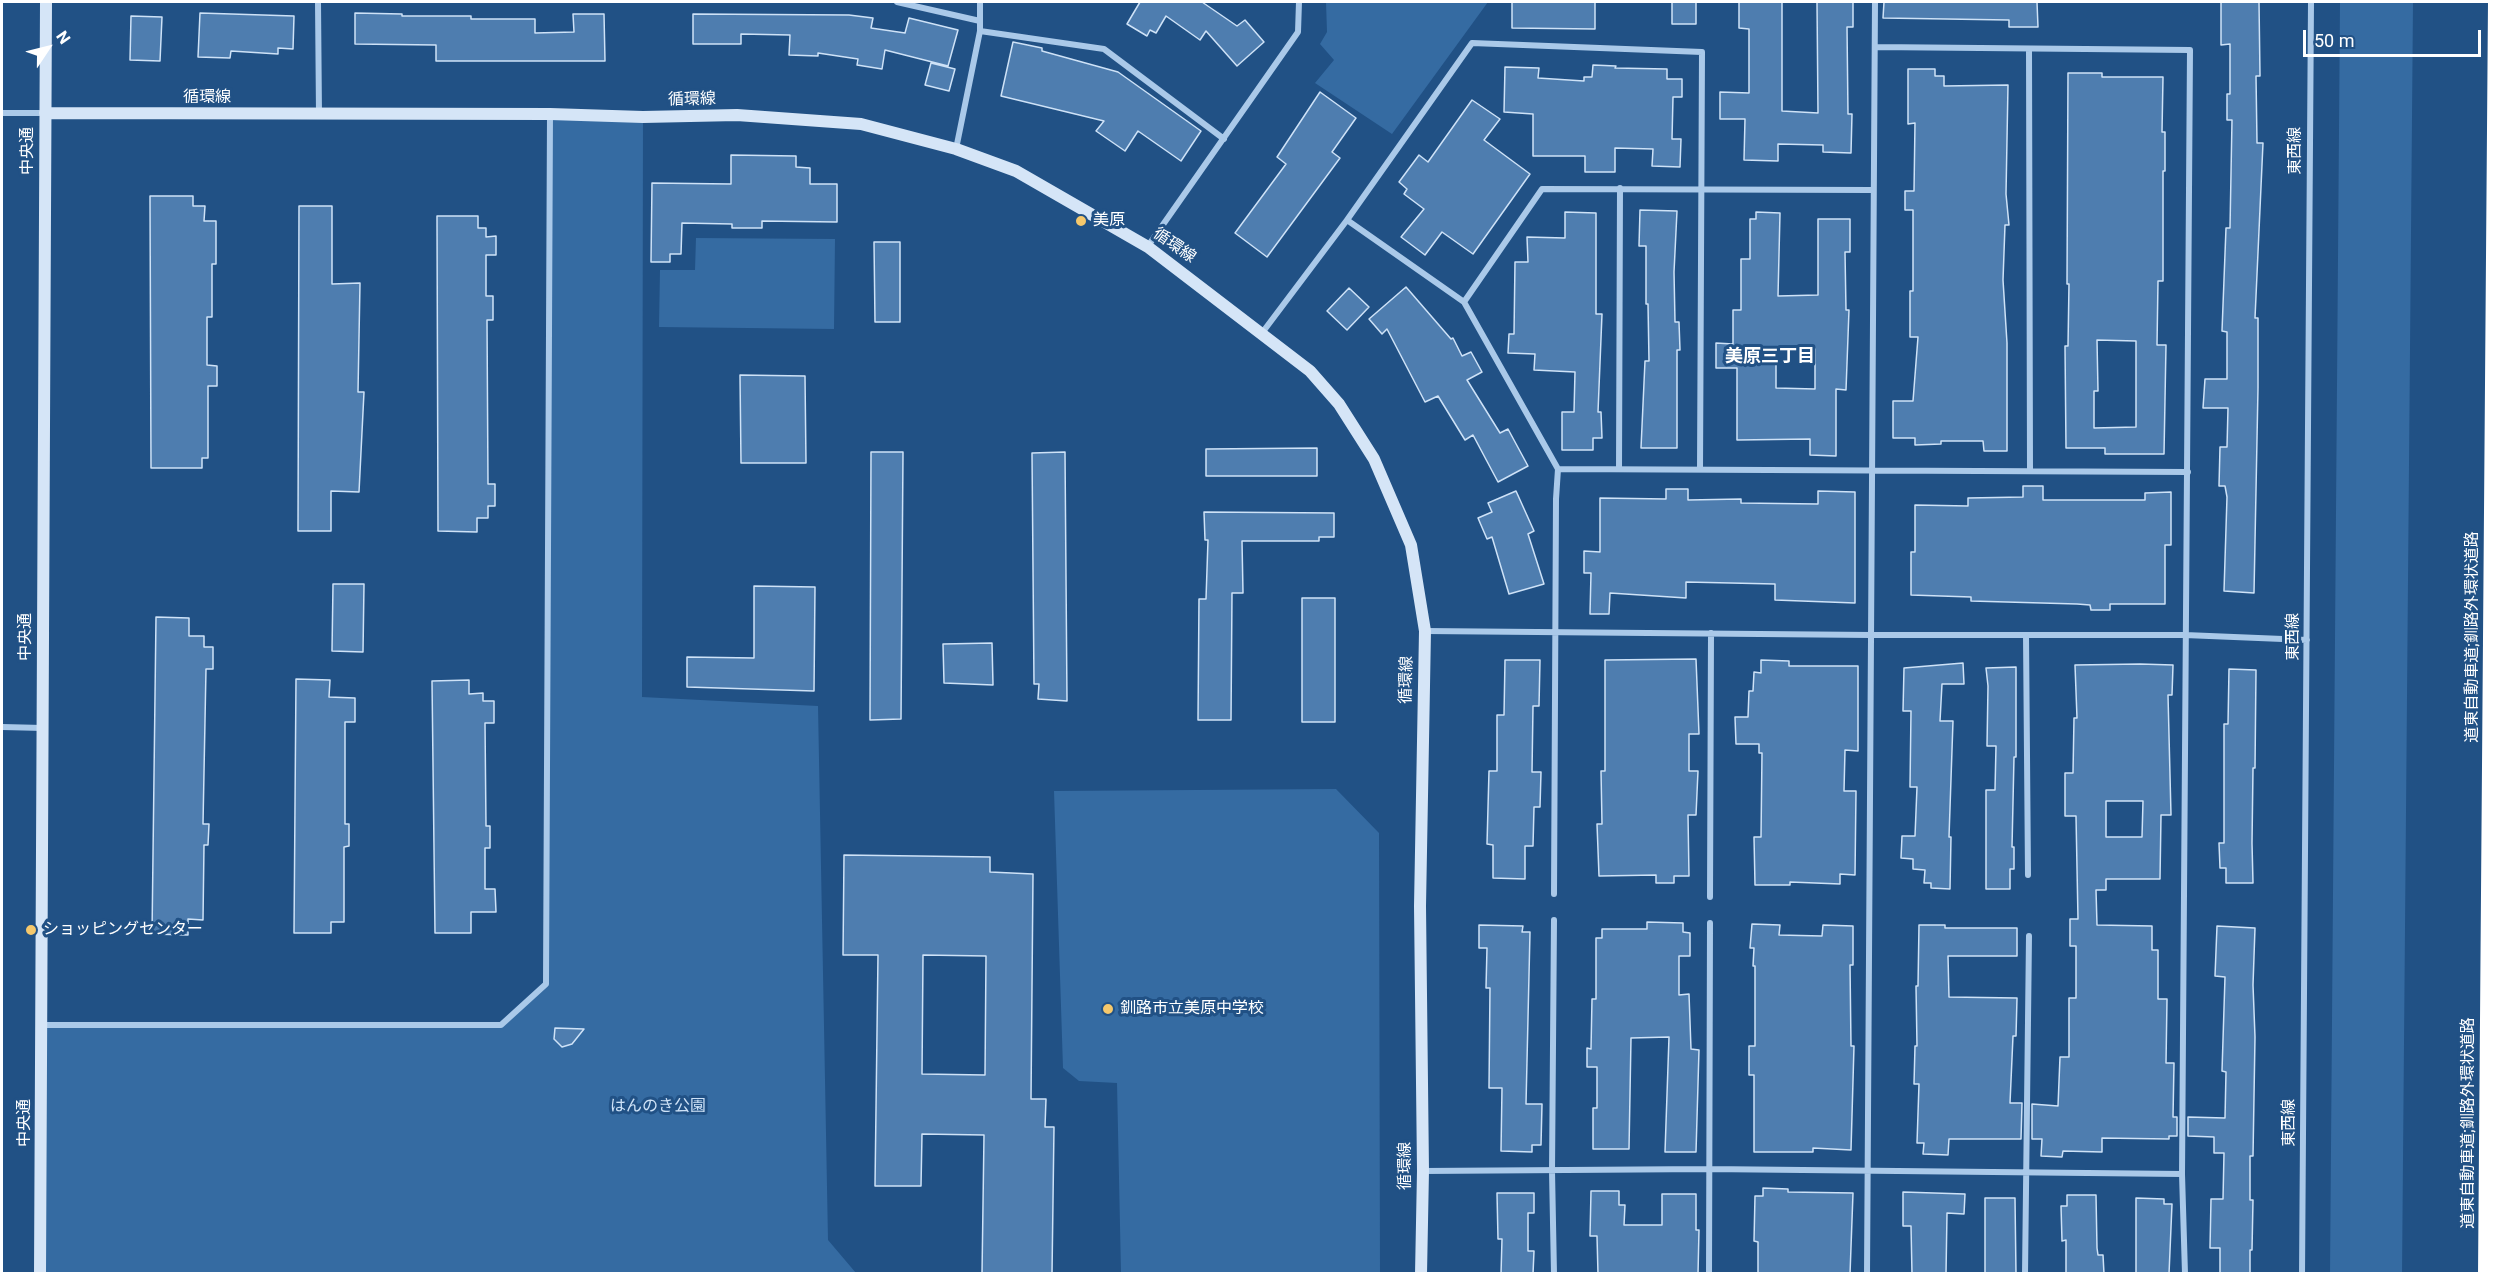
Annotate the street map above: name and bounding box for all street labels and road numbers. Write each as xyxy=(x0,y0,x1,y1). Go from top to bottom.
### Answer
street label: 循環線 xyxy=(183,88,231,108)
street label: 循環線 xyxy=(668,90,716,110)
street label: 中央通 xyxy=(18,127,38,175)
street label: 東西線 xyxy=(2286,127,2306,175)
street label: 循環線 xyxy=(1149,224,1199,268)
street label: 道東自動車道;釧路外環状道路 xyxy=(2463,531,2483,743)
street label: 中央通 xyxy=(16,613,36,661)
street label: 東西線 xyxy=(2284,613,2304,661)
street label: 循環線 xyxy=(1397,656,1417,704)
street label: 道東自動車道;釧路外環状道路 xyxy=(2459,1017,2479,1229)
street label: 中央通 xyxy=(15,1099,35,1147)
street label: 東西線 xyxy=(2280,1099,2300,1147)
street label: 循環線 xyxy=(1396,1142,1416,1190)

